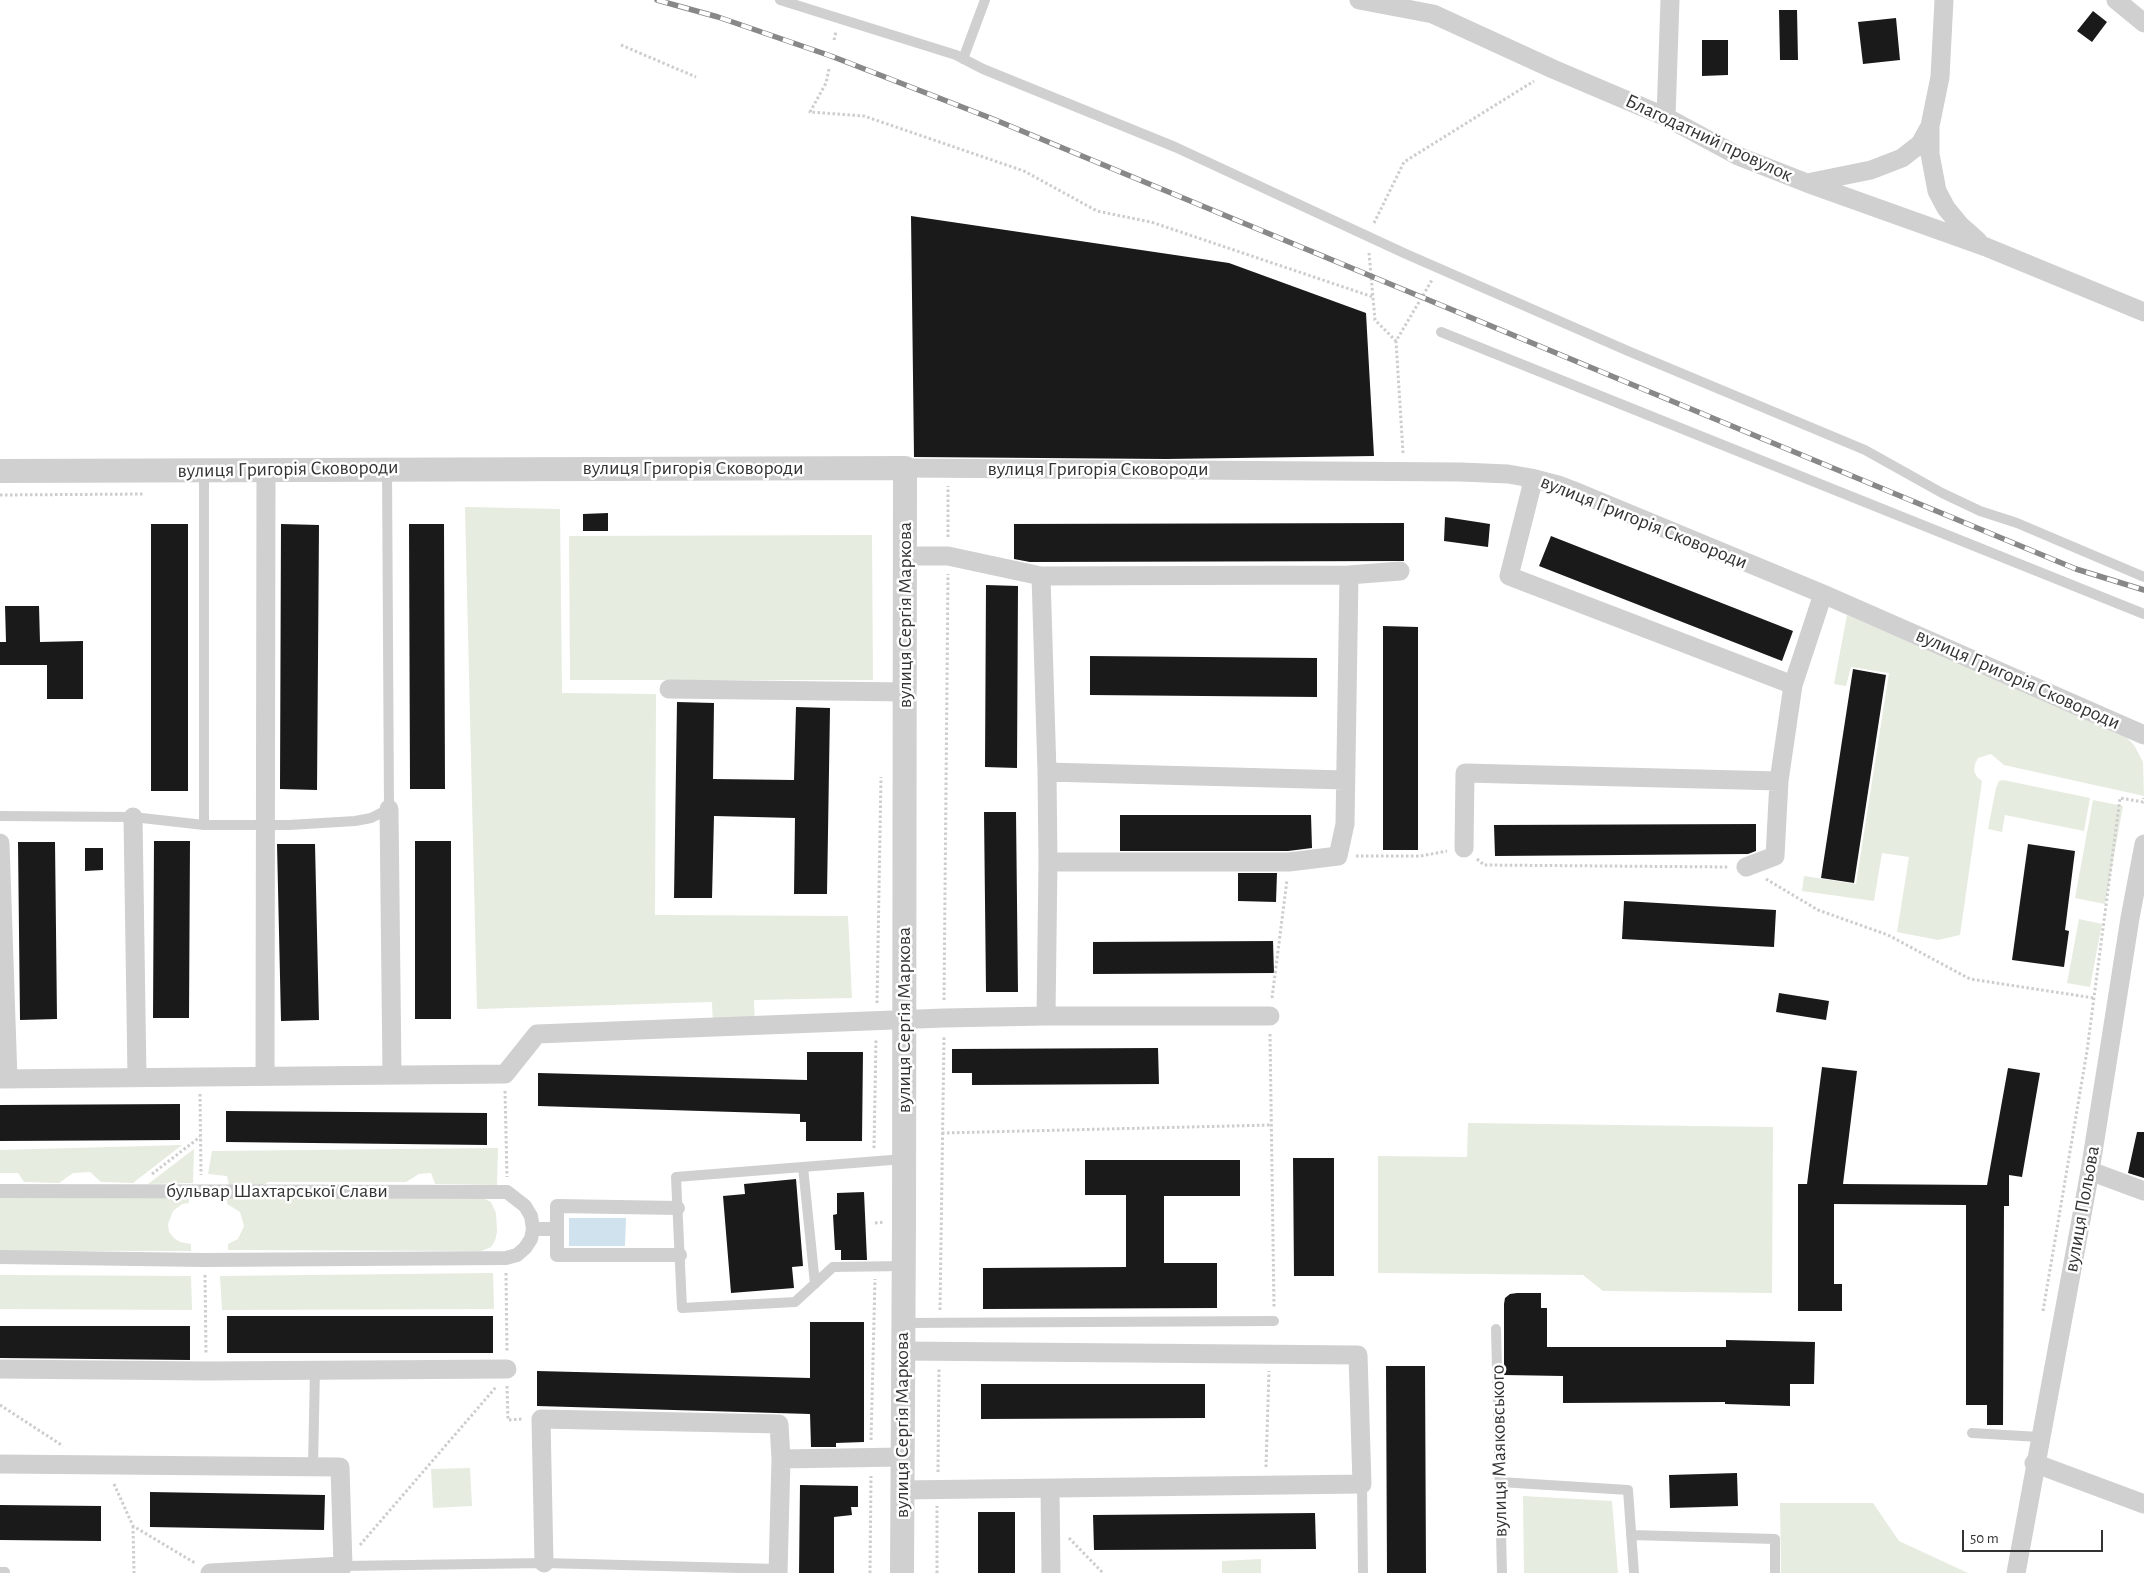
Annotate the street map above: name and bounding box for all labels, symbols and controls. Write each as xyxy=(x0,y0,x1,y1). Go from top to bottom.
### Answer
street label: Благодатний провулок xyxy=(1621,89,1797,187)
street label: вулиця Григорія Сковороди xyxy=(177,455,399,483)
street label: вулиця Григорія Сковороди xyxy=(582,456,804,480)
street label: вулиця Григорія Сковороди xyxy=(987,457,1209,481)
street label: вулиця Григорія Сковороди xyxy=(1537,469,1751,575)
street label: вулиця Сергія Маркова xyxy=(893,522,917,708)
street label: вулиця Григорія Сковороди xyxy=(1912,623,2124,735)
street label: вулиця Сергія Маркова xyxy=(892,927,916,1113)
street label: вулиця Польова xyxy=(2059,1144,2105,1274)
street label: бульвар Шахтарської Слави xyxy=(166,1179,388,1203)
street label: вулиця Сергія Маркова xyxy=(890,1332,914,1518)
street label: вулиця Маяковського xyxy=(1485,1364,1513,1538)
scale bar xyxy=(1964,1520,2105,1552)
text: 50 m xyxy=(1970,1531,1999,1546)

